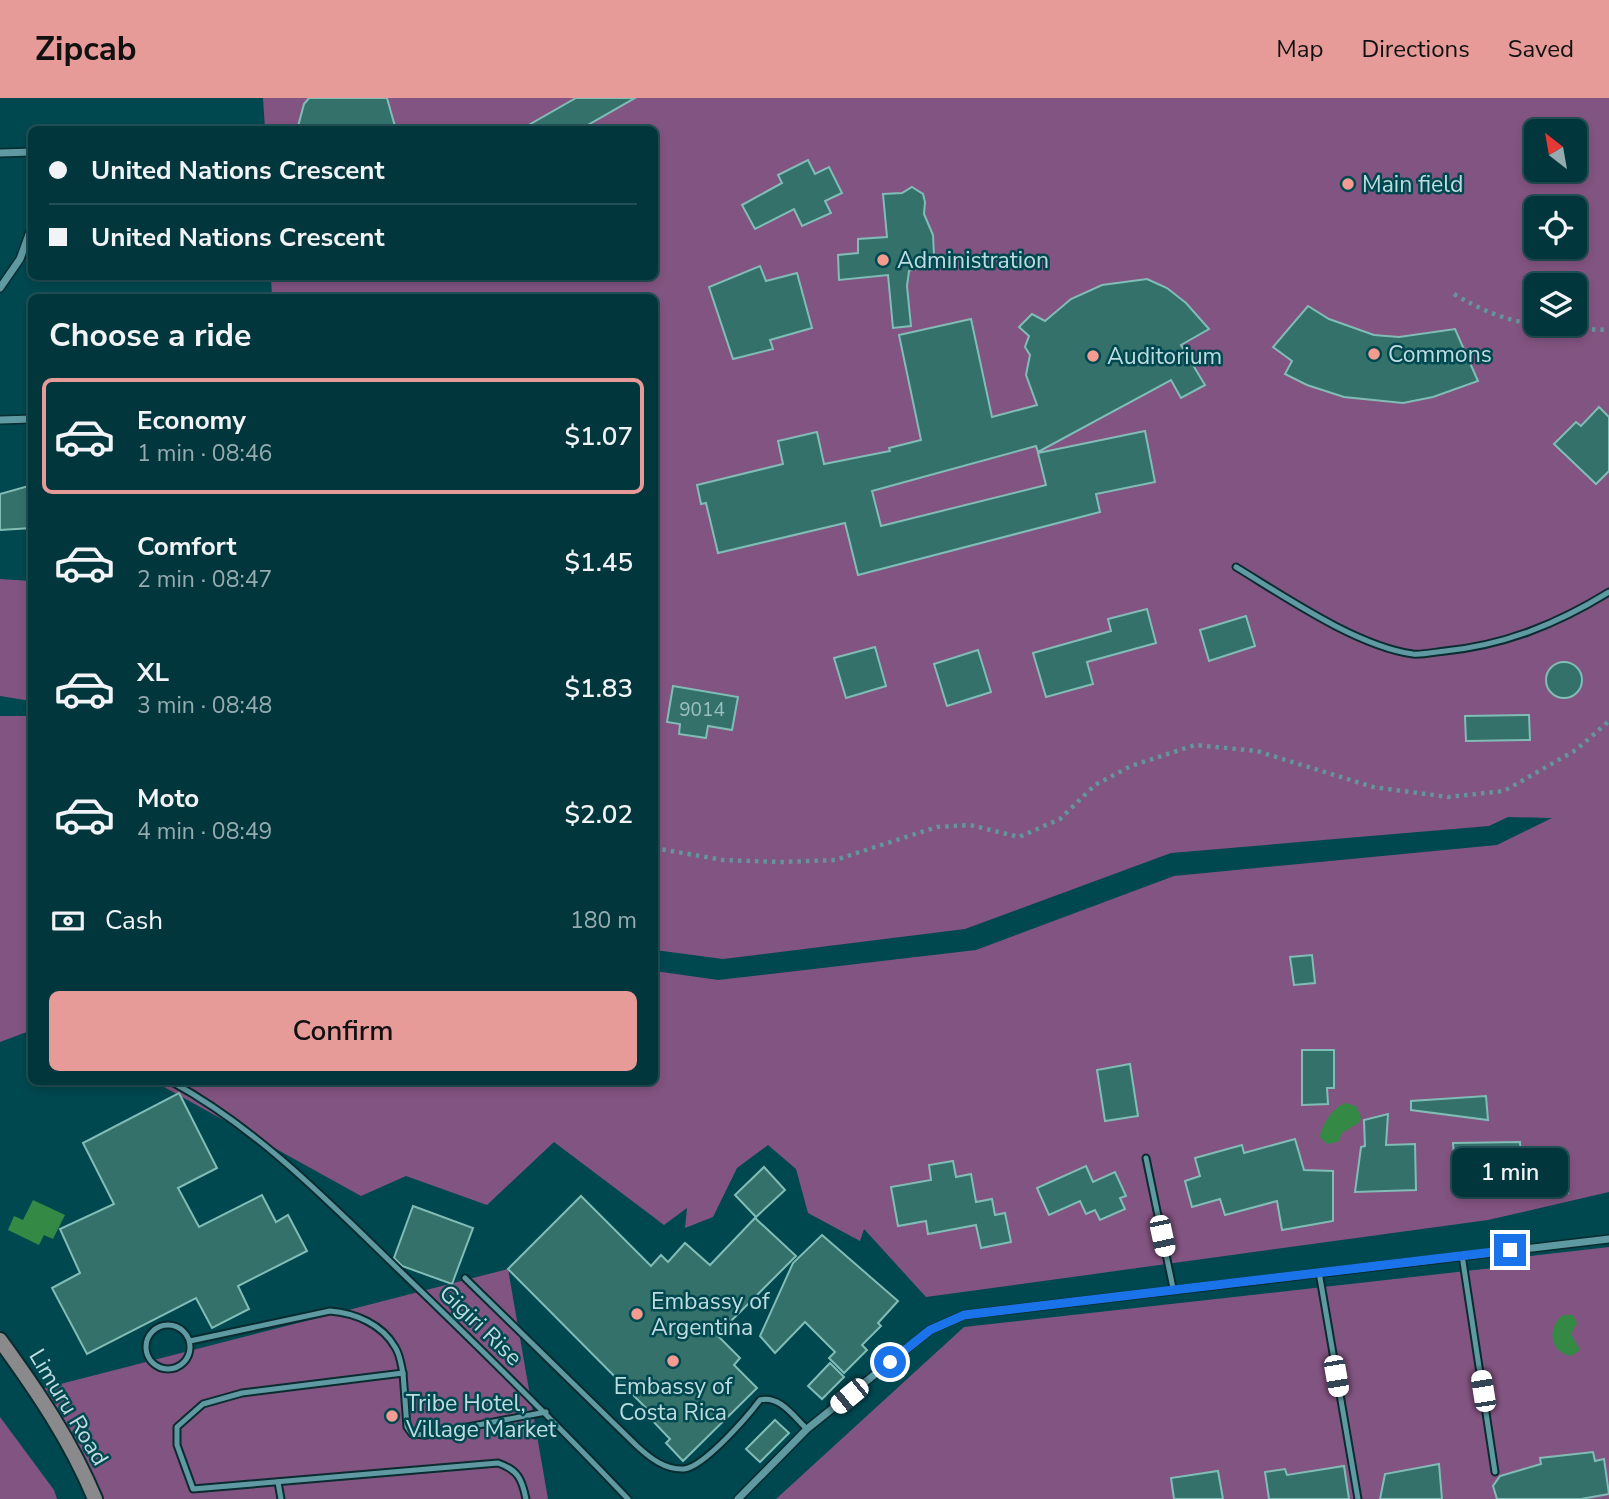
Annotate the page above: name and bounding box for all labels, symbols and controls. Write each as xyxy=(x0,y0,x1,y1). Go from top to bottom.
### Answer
text: Zipcab xyxy=(35,27,137,72)
text: Map xyxy=(1276,33,1323,65)
text: Directions xyxy=(1361,33,1470,65)
text: Saved xyxy=(1508,33,1574,65)
north arrow xyxy=(1524,119,1587,182)
map controls xyxy=(1524,119,1587,336)
text: United Nations Crescent xyxy=(91,153,385,188)
place label: Main field xyxy=(1362,169,1463,200)
marker: Main field xyxy=(1340,176,1356,192)
button: locate xyxy=(1524,196,1587,259)
text: United Nations Crescent xyxy=(91,220,385,255)
place label: Administration xyxy=(897,245,1049,276)
marker: Administration xyxy=(875,252,891,268)
button: layers xyxy=(1524,273,1587,336)
text: Choose a ride xyxy=(49,314,251,357)
place label: Commons xyxy=(1388,339,1492,370)
place label: Auditorium xyxy=(1107,341,1222,372)
marker: Commons xyxy=(1366,346,1382,362)
marker: Auditorium xyxy=(1085,348,1101,364)
text: Economy xyxy=(137,403,246,438)
icon: car xyxy=(53,405,116,468)
text: $1.07 xyxy=(564,419,633,454)
text: 1 min · 08:46 xyxy=(137,438,272,469)
text: Comfort xyxy=(137,529,237,564)
icon: car xyxy=(53,531,116,594)
text: $1.45 xyxy=(564,545,633,580)
text: 2 min · 08:47 xyxy=(137,564,272,595)
text: XL xyxy=(137,655,169,690)
icon: car xyxy=(53,657,116,720)
text: $1.83 xyxy=(564,671,633,706)
text: 3 min · 08:48 xyxy=(137,690,272,721)
house number: 9014 xyxy=(679,697,725,723)
text: Moto xyxy=(137,781,199,816)
icon: car xyxy=(53,783,116,846)
text: $2.02 xyxy=(564,797,633,832)
text: 4 min · 08:49 xyxy=(137,816,272,847)
icon: cash xyxy=(49,902,87,940)
text: Cash xyxy=(105,903,163,938)
text: 180 m xyxy=(570,905,637,936)
button: Confirm xyxy=(49,991,637,1071)
callout: 1 min xyxy=(1452,1148,1568,1198)
text: 1 min xyxy=(1481,1157,1539,1188)
car xyxy=(1148,1213,1177,1259)
route end xyxy=(1494,1234,1526,1266)
street label: Gigiri Rise xyxy=(432,1278,529,1373)
place label: Embassy of Argentina xyxy=(651,1286,770,1343)
marker: Embassy of Argentina xyxy=(629,1306,645,1322)
street label: Limuru Road xyxy=(22,1343,116,1471)
route start xyxy=(874,1346,906,1378)
marker: Embassy of Costa Rica xyxy=(665,1353,681,1369)
car xyxy=(1323,1353,1350,1399)
car xyxy=(1470,1369,1497,1413)
place label: Embassy of Costa Rica xyxy=(614,1371,733,1428)
car xyxy=(827,1375,872,1417)
place label: Tribe Hotel, Village Market xyxy=(405,1388,557,1445)
marker: Tribe Hotel, Village Market xyxy=(384,1408,400,1424)

